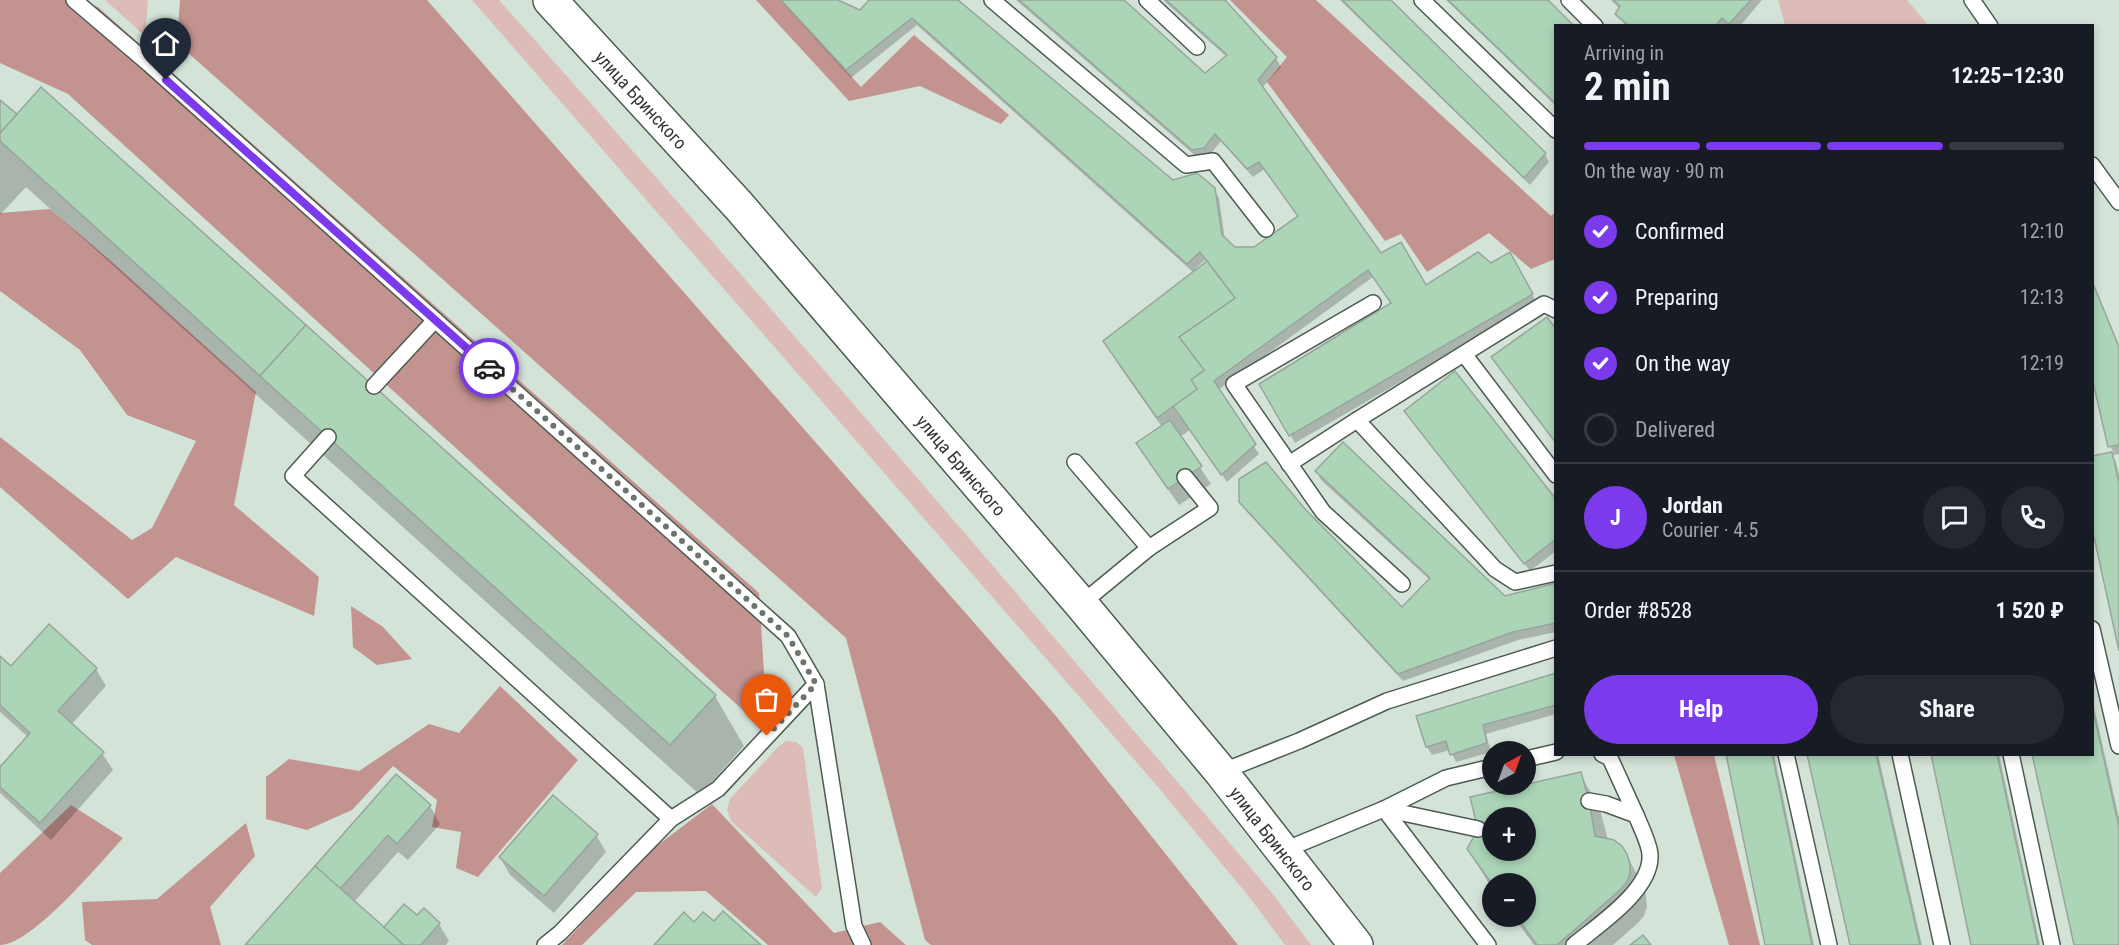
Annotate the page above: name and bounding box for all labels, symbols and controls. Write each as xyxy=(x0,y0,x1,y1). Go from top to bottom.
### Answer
pin xyxy=(140,18,191,80)
icon: home xyxy=(149,27,182,60)
text: Arriving in xyxy=(1584,41,1664,65)
street label: улица Бринского xyxy=(591,46,692,153)
text: 12:25–12:30 xyxy=(1951,63,2064,88)
text: 2 min xyxy=(1584,64,1671,110)
text: On the way · 90 m xyxy=(1584,159,1724,183)
icon: check xyxy=(1584,215,1617,248)
text: Confirmed xyxy=(1635,219,1724,244)
text: 12:10 xyxy=(2020,219,2064,243)
icon: check xyxy=(1584,281,1617,314)
text: Preparing xyxy=(1635,285,1719,310)
text: 12:13 xyxy=(2020,285,2064,309)
courier xyxy=(459,338,519,398)
icon: check xyxy=(1584,347,1617,380)
text: On the way xyxy=(1635,351,1730,376)
text: 12:19 xyxy=(2020,351,2064,375)
icon: car xyxy=(473,352,506,385)
street label: улица Бринского xyxy=(912,410,1011,520)
text: Delivered xyxy=(1635,417,1715,442)
button: chat xyxy=(1923,486,1986,549)
button: phone xyxy=(2001,486,2064,549)
text: Jordan xyxy=(1662,493,1723,518)
text: J xyxy=(1610,505,1621,530)
text: Courier · 4.5 xyxy=(1662,518,1758,542)
text: Order #8528 xyxy=(1584,598,1692,623)
text: 1 520 ₽ xyxy=(1996,598,2064,623)
pin xyxy=(741,674,792,736)
button: Help xyxy=(1584,675,1818,744)
button: Share xyxy=(1830,675,2064,744)
icon: bag xyxy=(750,683,783,716)
north arrow xyxy=(1482,741,1536,795)
map controls xyxy=(1482,741,1536,927)
street label: улица Бринского xyxy=(1226,782,1320,894)
button: + xyxy=(1482,807,1536,861)
button: − xyxy=(1482,873,1536,927)

